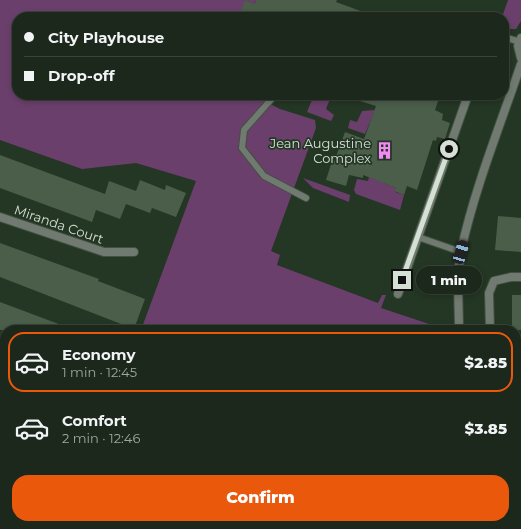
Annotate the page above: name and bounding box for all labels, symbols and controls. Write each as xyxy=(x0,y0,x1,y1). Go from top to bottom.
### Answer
text: City Playhouse xyxy=(48,28,164,47)
text: Drop-off xyxy=(48,66,115,85)
place label: Jean Augustine Complex xyxy=(269,135,371,166)
building icon: Jean Augustine Complex xyxy=(374,140,394,160)
route start xyxy=(440,140,458,158)
street label: Miranda Court xyxy=(12,201,106,247)
car xyxy=(452,239,470,265)
callout: 1 min xyxy=(416,266,482,294)
route end xyxy=(393,271,411,289)
text: 1 min xyxy=(431,272,467,288)
icon: car xyxy=(14,344,50,380)
text: Economy xyxy=(62,345,135,364)
text: $2.85 xyxy=(465,353,507,372)
text: 1 min · 12:45 xyxy=(62,364,137,380)
icon: car xyxy=(14,410,50,446)
text: Comfort xyxy=(62,411,127,430)
text: $3.85 xyxy=(465,419,507,438)
text: 2 min · 12:46 xyxy=(62,430,140,446)
button: Confirm xyxy=(12,475,509,521)

